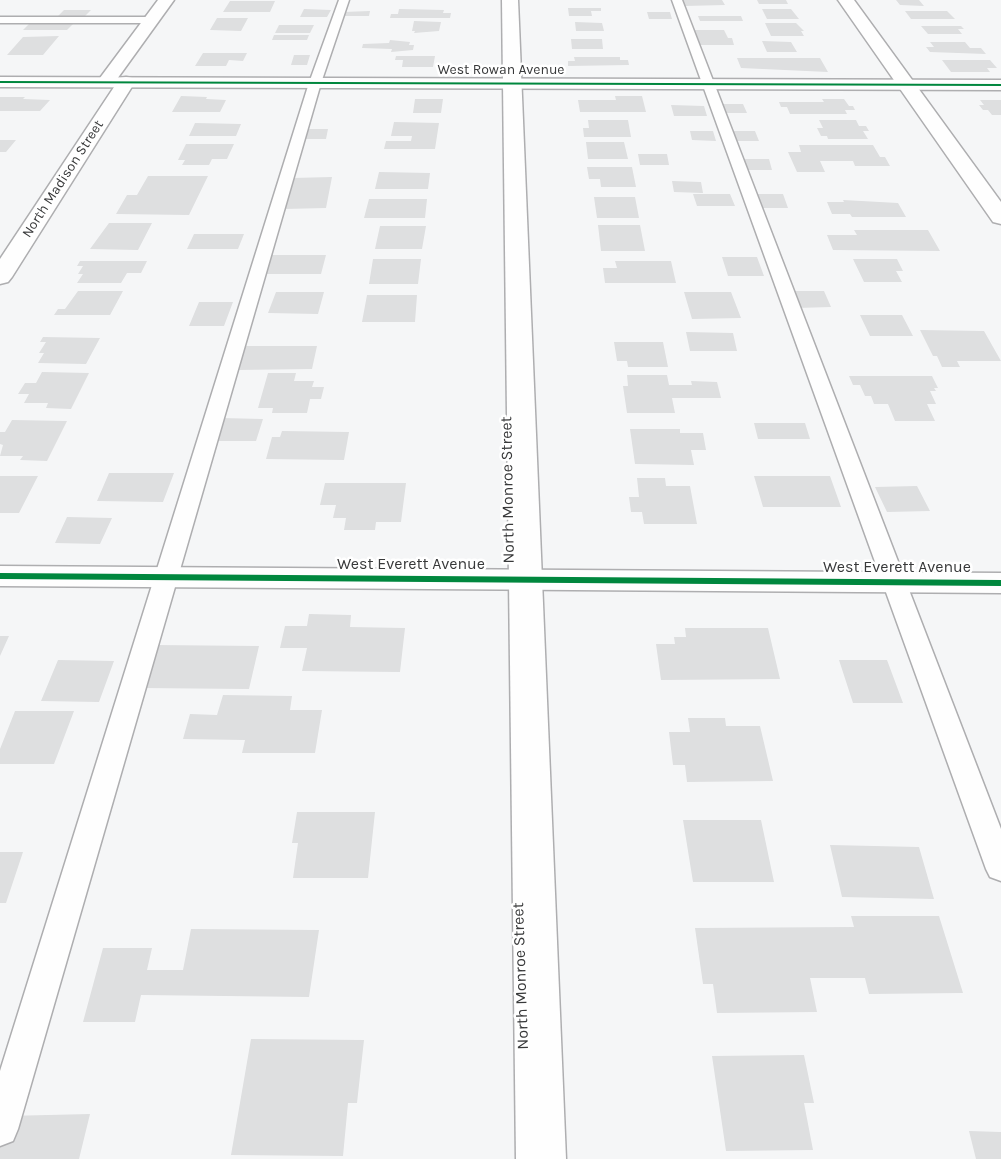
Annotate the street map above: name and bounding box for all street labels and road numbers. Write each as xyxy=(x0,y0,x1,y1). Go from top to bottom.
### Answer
street label: West Rowan Avenue xyxy=(437,62,565,78)
street label: North Madison Street xyxy=(19,117,107,241)
street label: North Monroe Street xyxy=(497,416,519,564)
street label: West Everett Avenue xyxy=(337,554,485,574)
street label: West Everett Avenue xyxy=(823,557,971,577)
street label: North Monroe Street xyxy=(509,902,533,1050)

